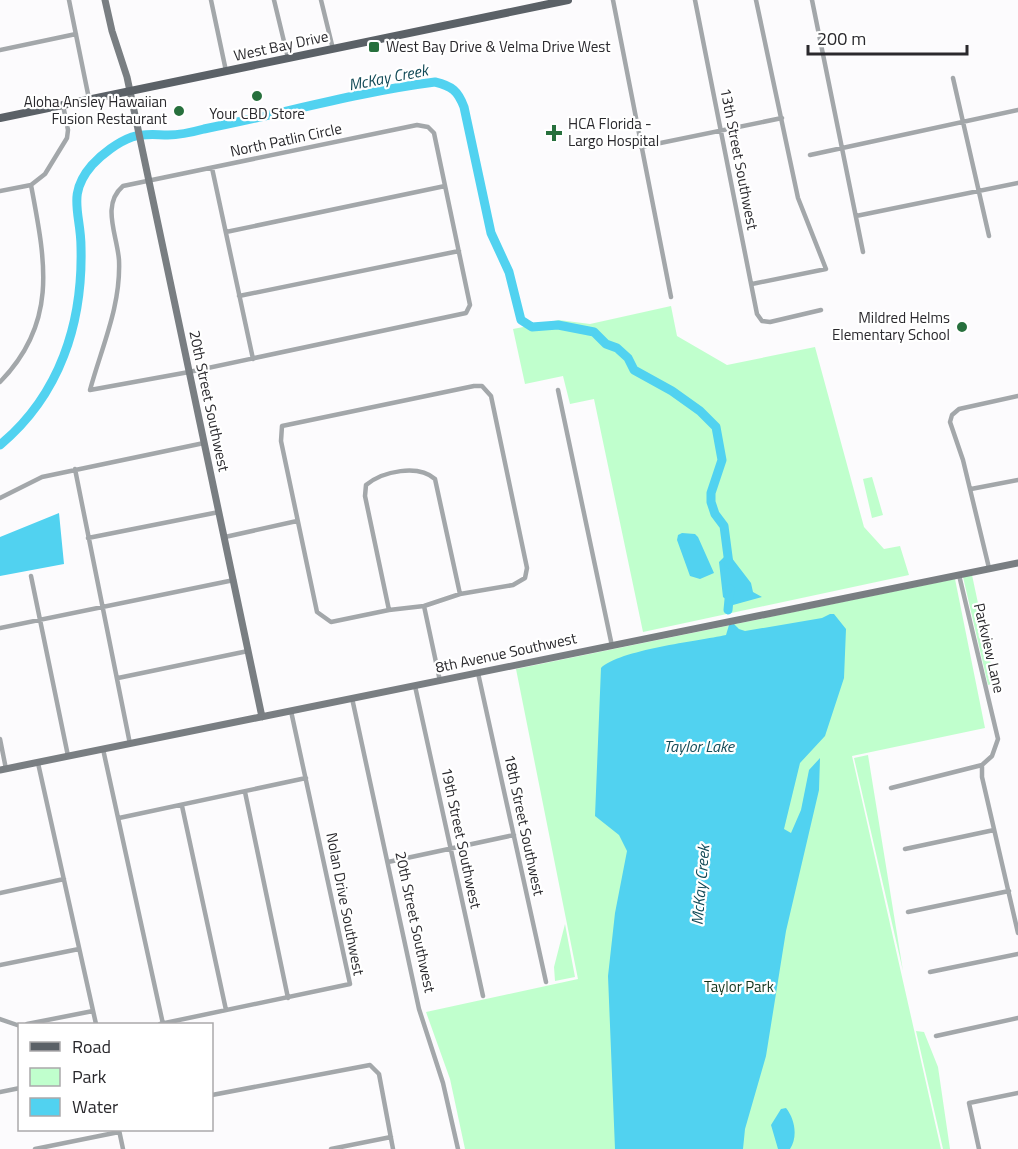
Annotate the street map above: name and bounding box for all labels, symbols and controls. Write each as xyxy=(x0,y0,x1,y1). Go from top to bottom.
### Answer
scale bar xyxy=(808,18,967,56)
street label: West Bay Drive xyxy=(231,24,330,67)
text: 200 m xyxy=(817,25,866,52)
place label: West Bay Drive & Velma Drive West xyxy=(386,35,611,58)
marker: West Bay Drive & Velma Drive West xyxy=(367,40,381,54)
water label: McKay Creek xyxy=(346,57,432,96)
street label: 13th Street Southwest xyxy=(714,86,765,232)
marker: Your CBD Store xyxy=(250,89,264,103)
place label: Aloha Ansley Hawaiian Fusion Restaurant xyxy=(24,90,168,130)
place label: Your CBD Store xyxy=(209,102,305,125)
marker: Aloha Ansley Hawaiian Fusion Restaurant xyxy=(172,104,186,118)
place label: HCA Florida - Largo Hospital xyxy=(568,112,659,152)
street label: North Patlin Circle xyxy=(228,116,344,163)
marker: HCA Florida - Largo Hospital xyxy=(545,124,563,142)
place label: Mildred Helms Elementary School xyxy=(832,306,950,346)
marker: Mildred Helms Elementary School xyxy=(955,320,969,334)
street label: 20th Street Southwest xyxy=(183,328,236,474)
street label: Parkview Lane xyxy=(968,601,1011,695)
street label: 8th Avenue Southwest xyxy=(433,626,579,679)
water label: Taylor Lake xyxy=(664,734,736,758)
street label: 18th Street Southwest xyxy=(498,752,551,898)
street label: 19th Street Southwest xyxy=(435,765,488,911)
street label: Nolan Drive Southwest xyxy=(320,831,371,978)
water label: McKay Creek xyxy=(685,842,716,926)
street label: 20th Street Southwest xyxy=(389,849,442,995)
park label: Taylor Park xyxy=(704,975,774,998)
legend xyxy=(18,1023,213,1131)
text: Road xyxy=(72,1033,111,1060)
text: Park xyxy=(72,1063,107,1090)
text: Water xyxy=(72,1093,118,1120)

